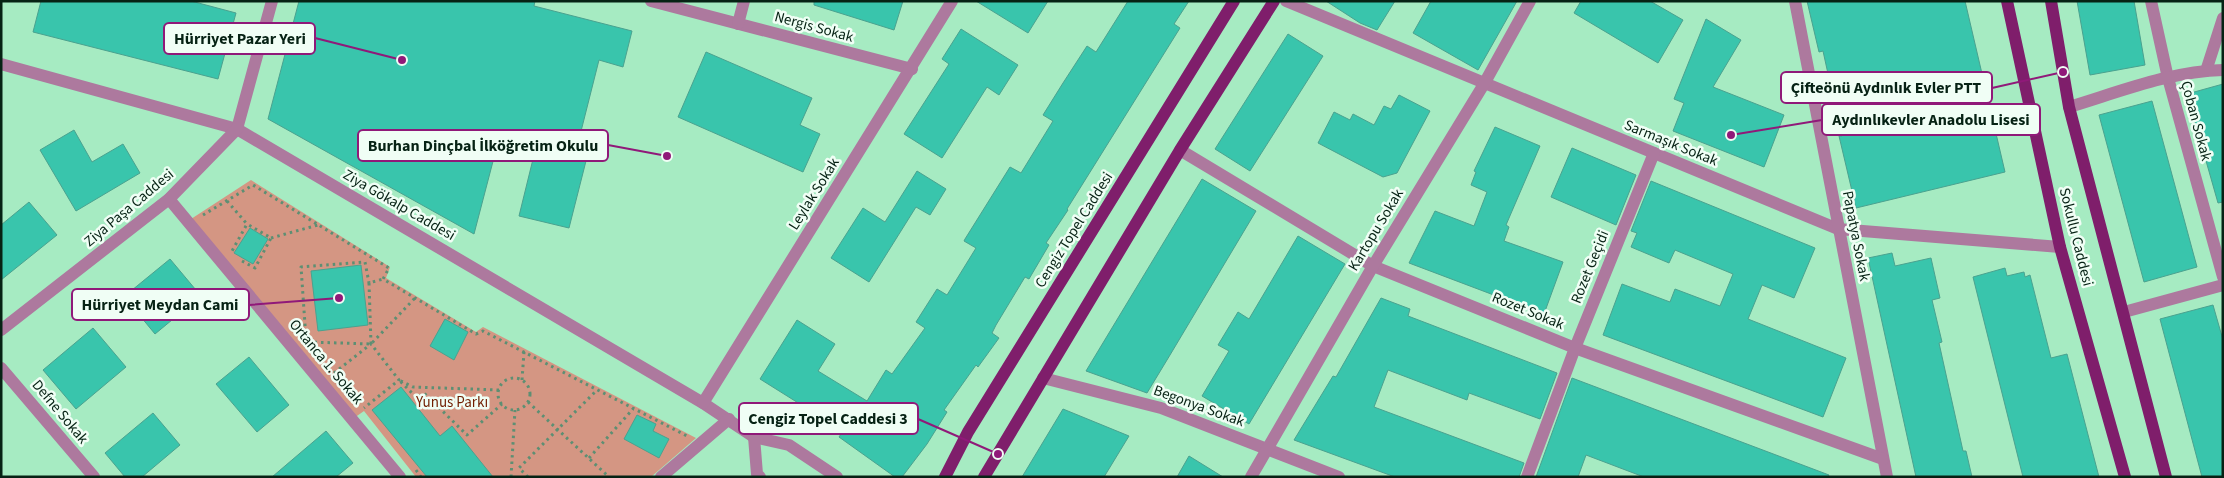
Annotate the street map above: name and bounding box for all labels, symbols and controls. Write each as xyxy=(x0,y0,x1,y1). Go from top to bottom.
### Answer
street label: Nergis Sokak xyxy=(772,6,856,48)
callout: Hürriyet Pazar Yeri xyxy=(164,23,315,54)
text: Hürriyet Pazar Yeri xyxy=(174,28,306,50)
callout: Çifteönü Aydınlık Evler PTT xyxy=(1781,72,1992,103)
text: Çifteönü Aydınlık Evler PTT xyxy=(1791,77,1981,99)
street label: Çoban Sokak xyxy=(2175,79,2217,164)
callout: Aydınlıkevler Anadolu Lisesi xyxy=(1822,104,2040,135)
text: Aydınlıkevler Anadolu Lisesi xyxy=(1831,109,2030,131)
street label: Sarmaşık Sokak xyxy=(1621,115,1722,172)
callout: Burhan Dinçbal İlköğretim Okulu xyxy=(358,130,608,161)
text: Burhan Dinçbal İlköğretim Okulu xyxy=(368,135,598,157)
street label: Leylak Sokak xyxy=(783,153,845,234)
street label: Ziya Paşa Caddesi xyxy=(80,164,178,252)
street label: Ziya Gökalp Caddesi xyxy=(339,164,459,246)
street label: Cengiz Topel Caddesi xyxy=(1030,168,1118,292)
street label: Kartopu Sokak xyxy=(1343,185,1409,275)
street label: Sokullu Caddesi xyxy=(2054,186,2098,288)
street label: Papatya Sokak xyxy=(1837,189,1875,284)
street label: Rozet Geçidi xyxy=(1566,227,1614,307)
street label: Rozet Sokak xyxy=(1489,287,1568,335)
callout: Hürriyet Meydan Cami xyxy=(72,289,249,320)
text: Hürriyet Meydan Cami xyxy=(81,294,239,316)
street label: Ortanca 1. Sokak xyxy=(284,315,368,410)
street label: Defne Sokak xyxy=(27,375,93,449)
street label: Begonya Sokak xyxy=(1151,380,1248,432)
park label: Yunus Parkı xyxy=(415,392,488,413)
callout: Cengiz Topel Caddesi 3 xyxy=(739,403,918,434)
text: Cengiz Topel Caddesi 3 xyxy=(748,408,908,430)

